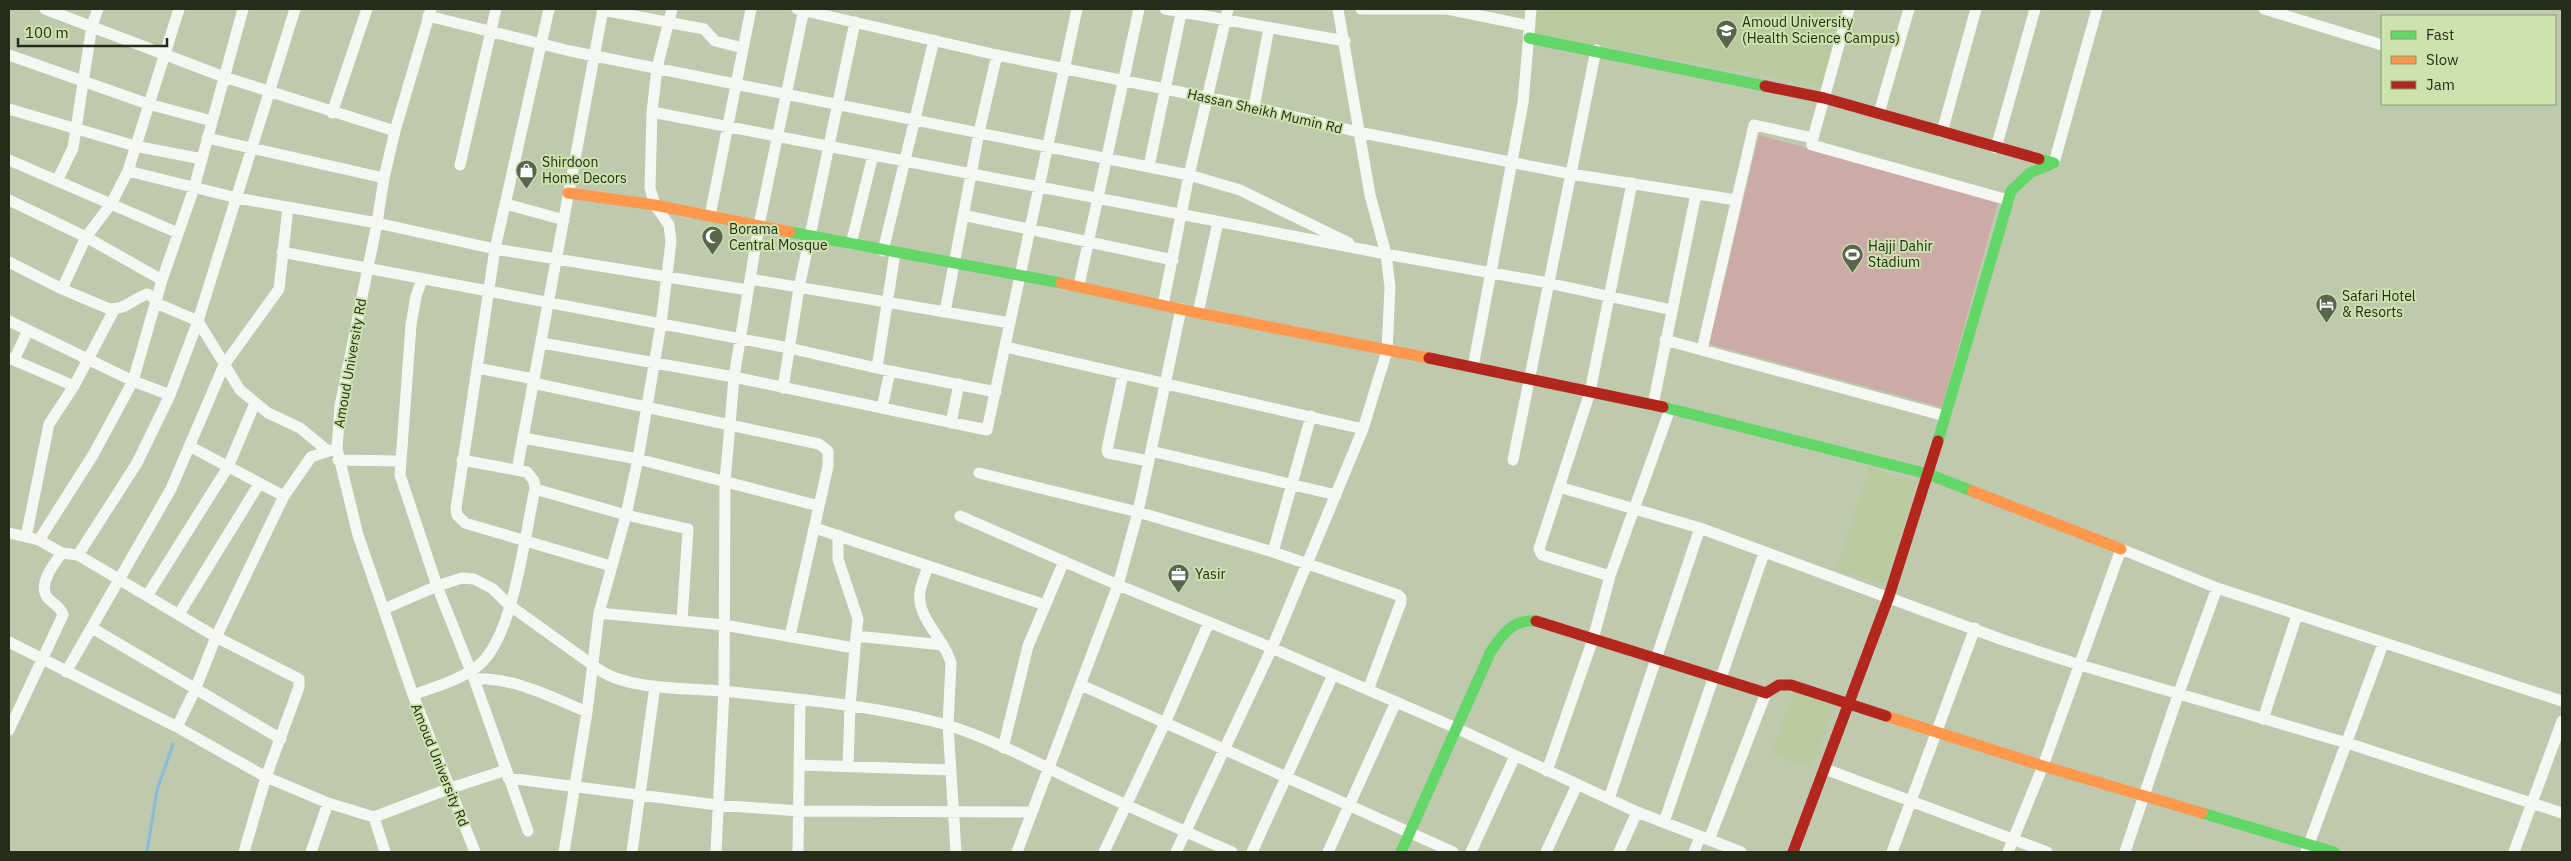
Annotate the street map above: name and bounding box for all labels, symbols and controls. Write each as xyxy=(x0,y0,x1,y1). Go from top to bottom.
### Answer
place label: Amoud University (Health Science Campus) xyxy=(1742,13,1900,47)
scale bar xyxy=(18,15,166,47)
legend xyxy=(2381,15,2556,105)
school or university icon: Amoud University (Health Science Campus) xyxy=(1714,18,1738,49)
text: 100 m xyxy=(25,23,69,42)
text: Fast xyxy=(2426,25,2454,44)
text: Slow xyxy=(2426,50,2459,69)
text: Jam xyxy=(2426,75,2455,94)
street label: Hassan Sheikh Mumin Rd xyxy=(1186,84,1344,138)
place label: Shirdoon Home Decors xyxy=(542,153,627,187)
shop icon: Shirdoon Home Decors xyxy=(514,158,538,189)
place label: Borama Central Mosque xyxy=(729,220,828,254)
mosque icon: Borama Central Mosque xyxy=(701,225,725,256)
place label: Hajji Dahir Stadium xyxy=(1868,237,1933,271)
sports icon: Hajji Dahir Stadium xyxy=(1840,242,1864,273)
place label: Safari Hotel & Resorts xyxy=(2342,287,2416,321)
hotel icon: Safari Hotel & Resorts xyxy=(2314,292,2338,323)
street label: Amoud University Rd xyxy=(330,297,370,429)
office icon: Yasir xyxy=(1167,562,1191,593)
place label: Yasir xyxy=(1195,565,1226,583)
street label: Amoud University Rd xyxy=(407,701,473,829)

